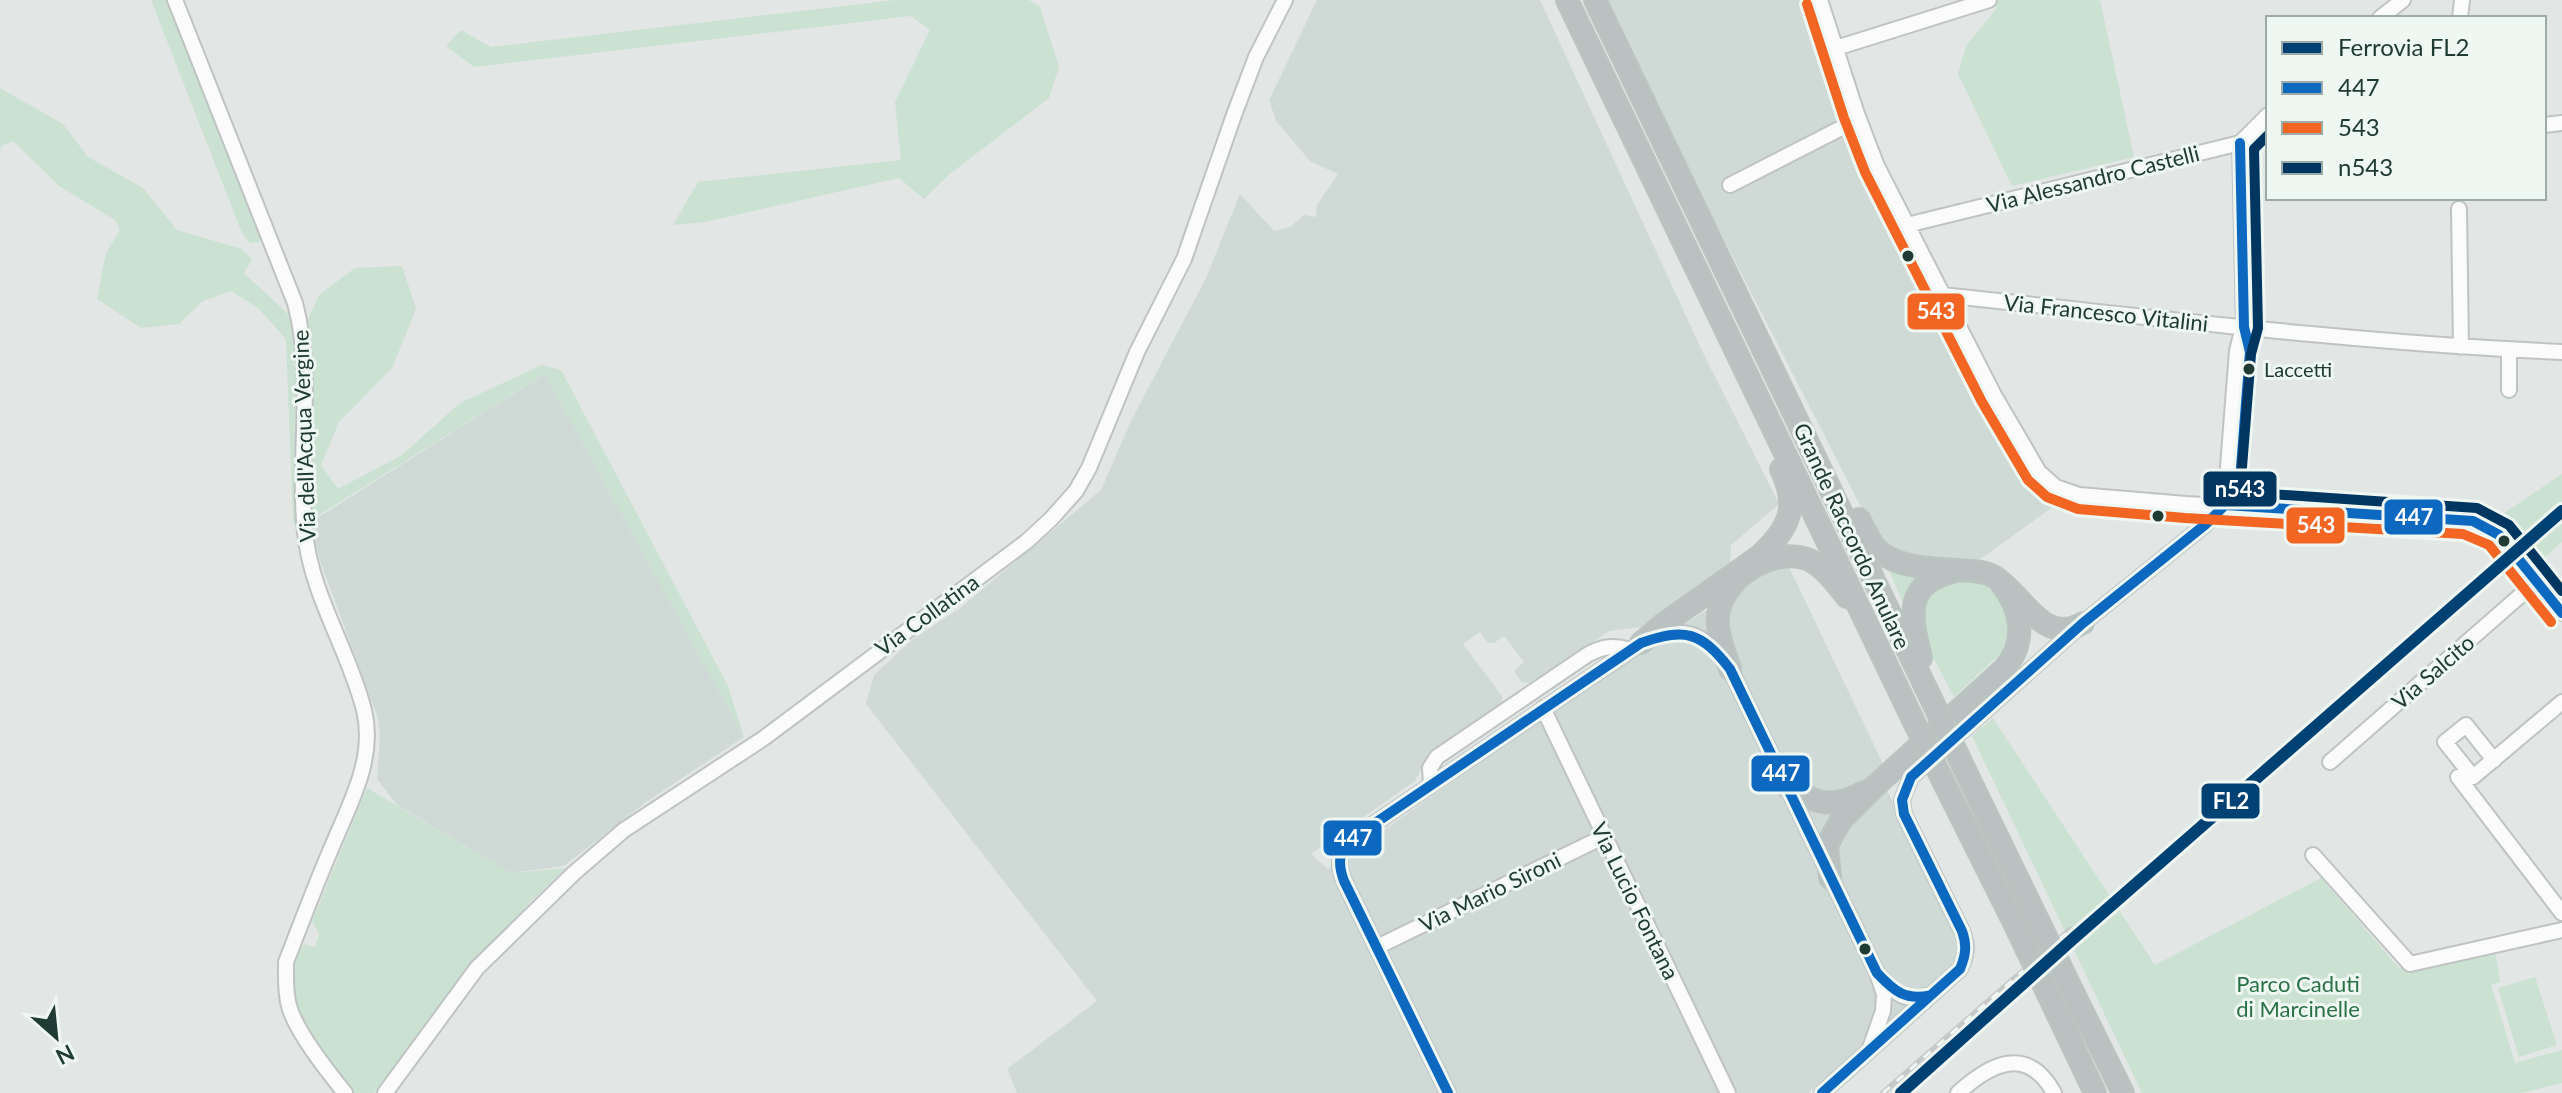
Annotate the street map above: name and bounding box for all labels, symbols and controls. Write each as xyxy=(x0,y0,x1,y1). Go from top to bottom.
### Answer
legend xyxy=(2266,16,2546,200)
text: Ferrovia FL2 xyxy=(2338,32,2470,61)
text: 447 xyxy=(2338,72,2380,101)
text: 543 xyxy=(2338,112,2380,141)
street label: Via Alessandro Castelli xyxy=(1984,139,2202,218)
text: n543 xyxy=(2338,152,2393,181)
unlabelled marker xyxy=(1900,248,1916,264)
street label: Via Francesco Vitalini xyxy=(2003,288,2210,337)
line badge: 543 xyxy=(1906,292,1966,331)
text: 543 xyxy=(1917,297,1955,324)
street label: Via dell'Acqua Vergine xyxy=(286,329,321,543)
place label: Laccetti xyxy=(2264,357,2332,381)
marker: Laccetti xyxy=(2241,361,2257,377)
street label: Grande Raccordo Anulare xyxy=(1788,419,1917,653)
line badge: n543 xyxy=(2202,470,2278,508)
text: n543 xyxy=(2215,475,2265,502)
line badge: 447 xyxy=(2383,498,2444,536)
text: 447 xyxy=(2395,503,2433,530)
line badge: 543 xyxy=(2285,506,2346,545)
unlabelled marker xyxy=(2150,508,2166,524)
text: 543 xyxy=(2297,511,2335,538)
unlabelled marker xyxy=(2496,533,2512,549)
street label: Via Collatina xyxy=(870,568,984,661)
street label: Via Salcito xyxy=(2386,628,2480,715)
line badge: 447 xyxy=(1750,754,1811,793)
text: 447 xyxy=(1762,759,1800,786)
line badge: FL2 xyxy=(2200,782,2261,820)
text: FL2 xyxy=(2213,787,2249,814)
street label: Via Lucio Fontana xyxy=(1586,818,1685,984)
line badge: 447 xyxy=(1322,819,1383,857)
text: 447 xyxy=(1334,824,1372,851)
street label: Via Mario Sironi xyxy=(1415,846,1565,937)
unlabelled marker xyxy=(1857,941,1873,957)
park label: Parco Caduti di Marcinelle xyxy=(2236,970,2360,1022)
north arrow xyxy=(16,997,96,1077)
text: N xyxy=(52,1039,79,1071)

